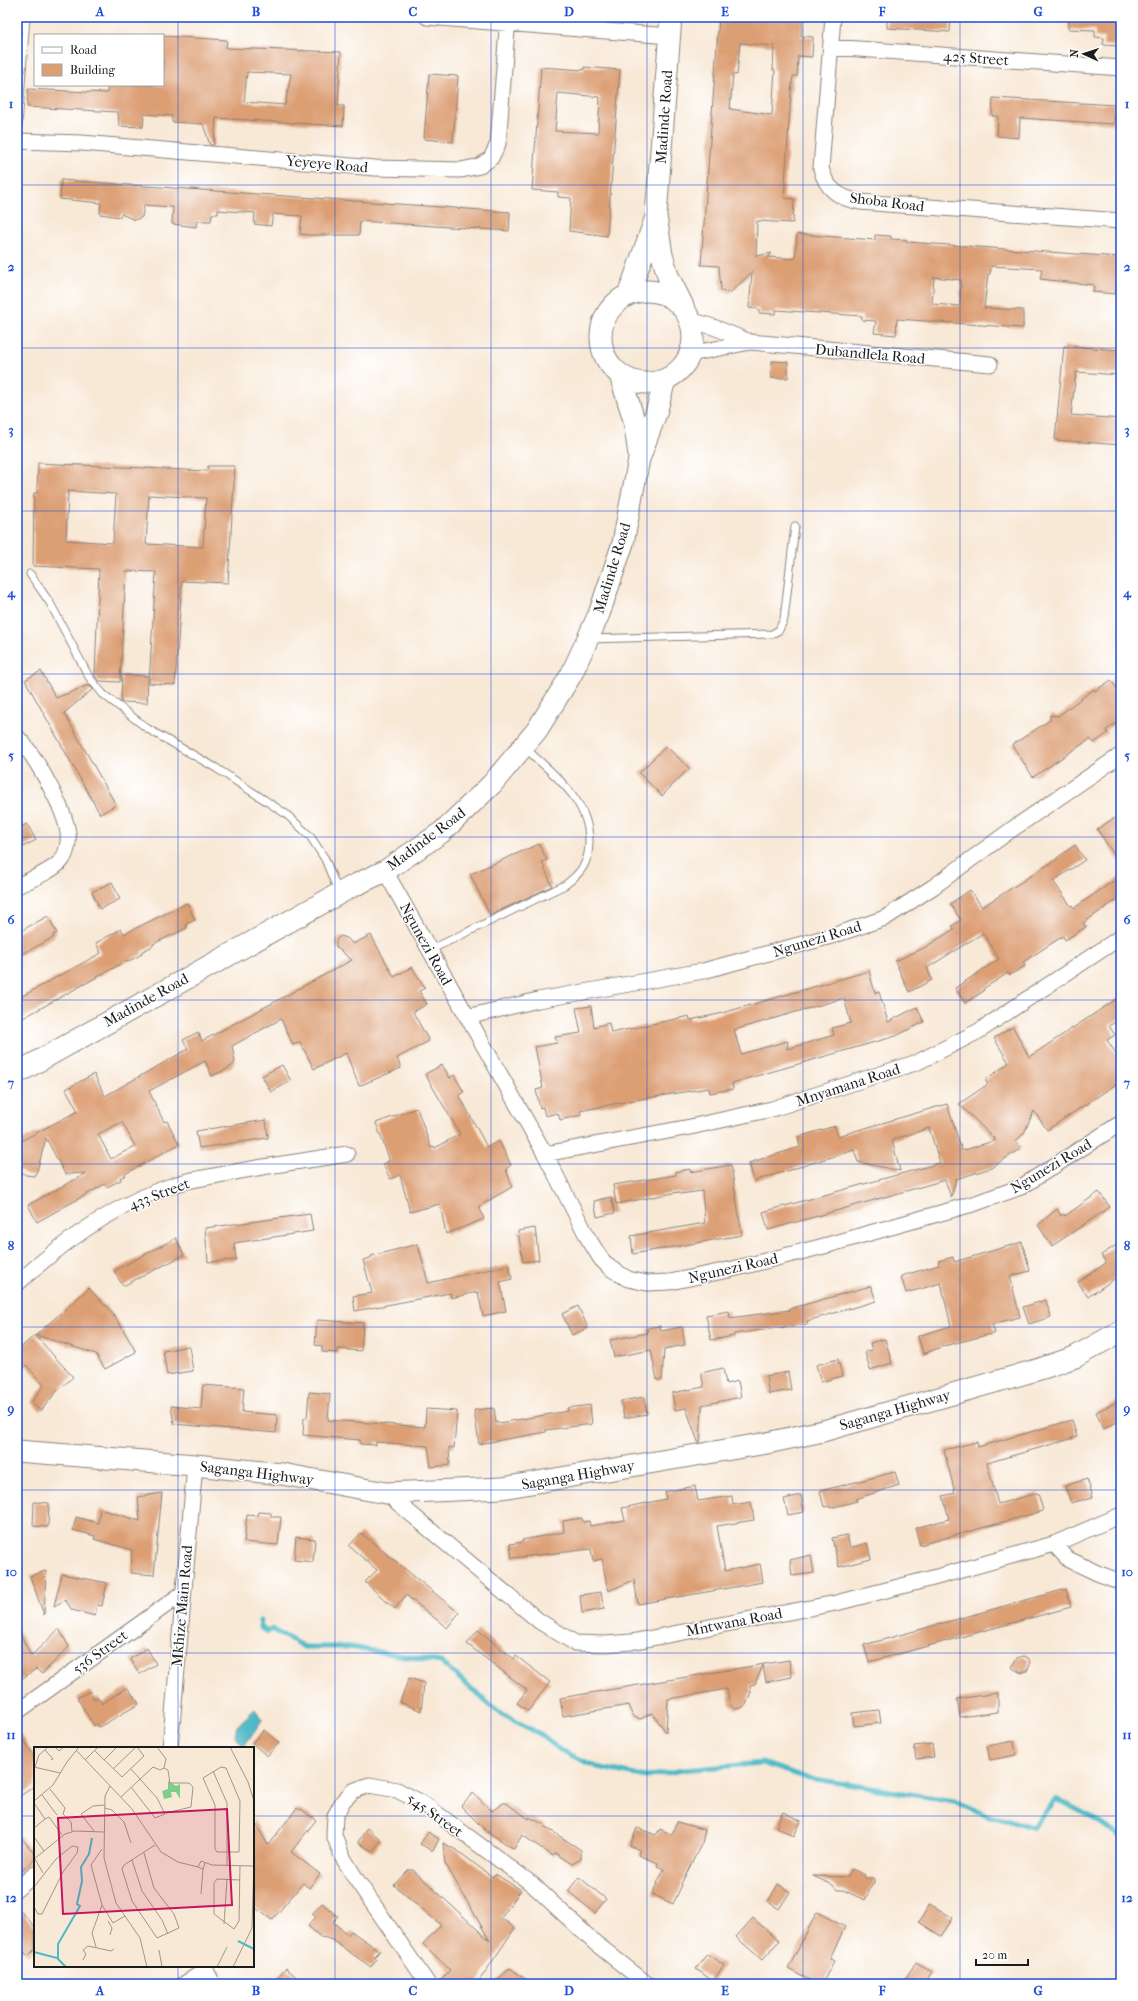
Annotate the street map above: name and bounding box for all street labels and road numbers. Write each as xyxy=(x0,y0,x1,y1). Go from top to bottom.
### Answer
street label: 425 Street xyxy=(943,47,1010,69)
street label: Madinde Road xyxy=(652,69,676,165)
street label: Yeyeye Road xyxy=(284,151,370,177)
street label: Shoba Road xyxy=(849,188,926,216)
street label: Dubandlela Road xyxy=(814,340,927,368)
street label: Madinde Road xyxy=(590,520,635,616)
street label: Madinde Road xyxy=(383,803,470,875)
street label: Ngunezi Road xyxy=(396,900,456,989)
street label: Ngunezi Road xyxy=(771,917,864,961)
street label: Madinde Road xyxy=(100,969,192,1031)
street label: Mnyamana Road xyxy=(794,1059,903,1110)
street label: Ngunezi Road xyxy=(1007,1134,1096,1197)
street label: 433 Street xyxy=(126,1174,193,1214)
street label: Ngunezi Road xyxy=(686,1249,780,1287)
street label: Saganga Highway xyxy=(837,1385,954,1434)
street label: Saganga Highway xyxy=(520,1456,637,1494)
street label: Saganga Highway xyxy=(199,1457,316,1489)
street label: Mkhize Main Road xyxy=(168,1544,196,1668)
street label: Mntwana Road xyxy=(684,1604,785,1640)
street label: 536 Street xyxy=(69,1626,132,1678)
street label: 545 Street xyxy=(404,1789,467,1841)

